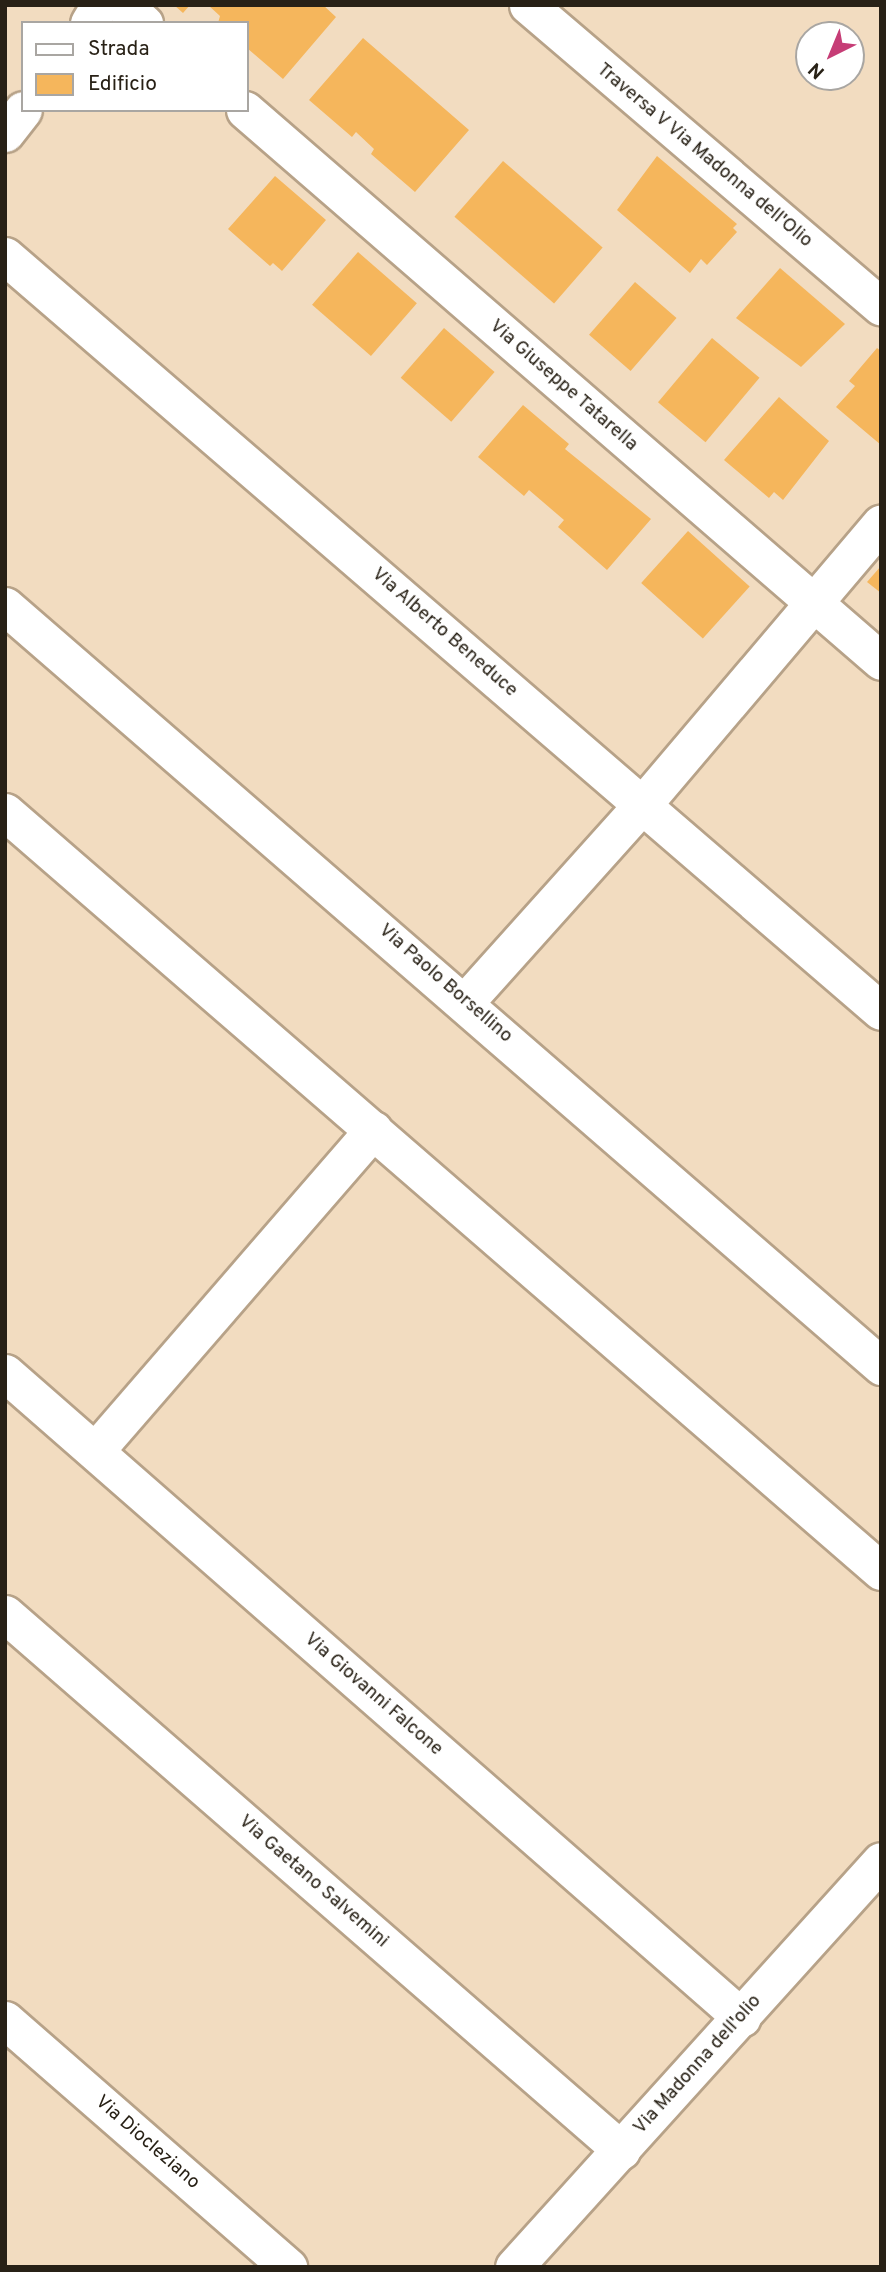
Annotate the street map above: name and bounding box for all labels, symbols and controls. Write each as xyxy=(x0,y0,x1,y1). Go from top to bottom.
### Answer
legend xyxy=(21,21,248,112)
north arrow xyxy=(795,21,865,91)
text: Strada xyxy=(88,36,149,63)
text: N xyxy=(804,56,830,83)
street label: Traversa V Via Madonna dell'Olio xyxy=(591,58,817,254)
text: Edificio xyxy=(88,71,157,98)
street label: Via Giuseppe Tatarella xyxy=(484,315,642,457)
street label: Via Alberto Beneduce xyxy=(366,563,522,703)
street label: Via Paolo Borsellino xyxy=(373,920,517,1048)
street label: Via Giovanni Falcone xyxy=(299,1629,447,1761)
street label: Via Gaetano Salvemini xyxy=(233,1811,393,1953)
street label: Via Madonna dell'olio xyxy=(629,1991,767,2139)
street label: Via Diocleziano xyxy=(90,2091,204,2195)

